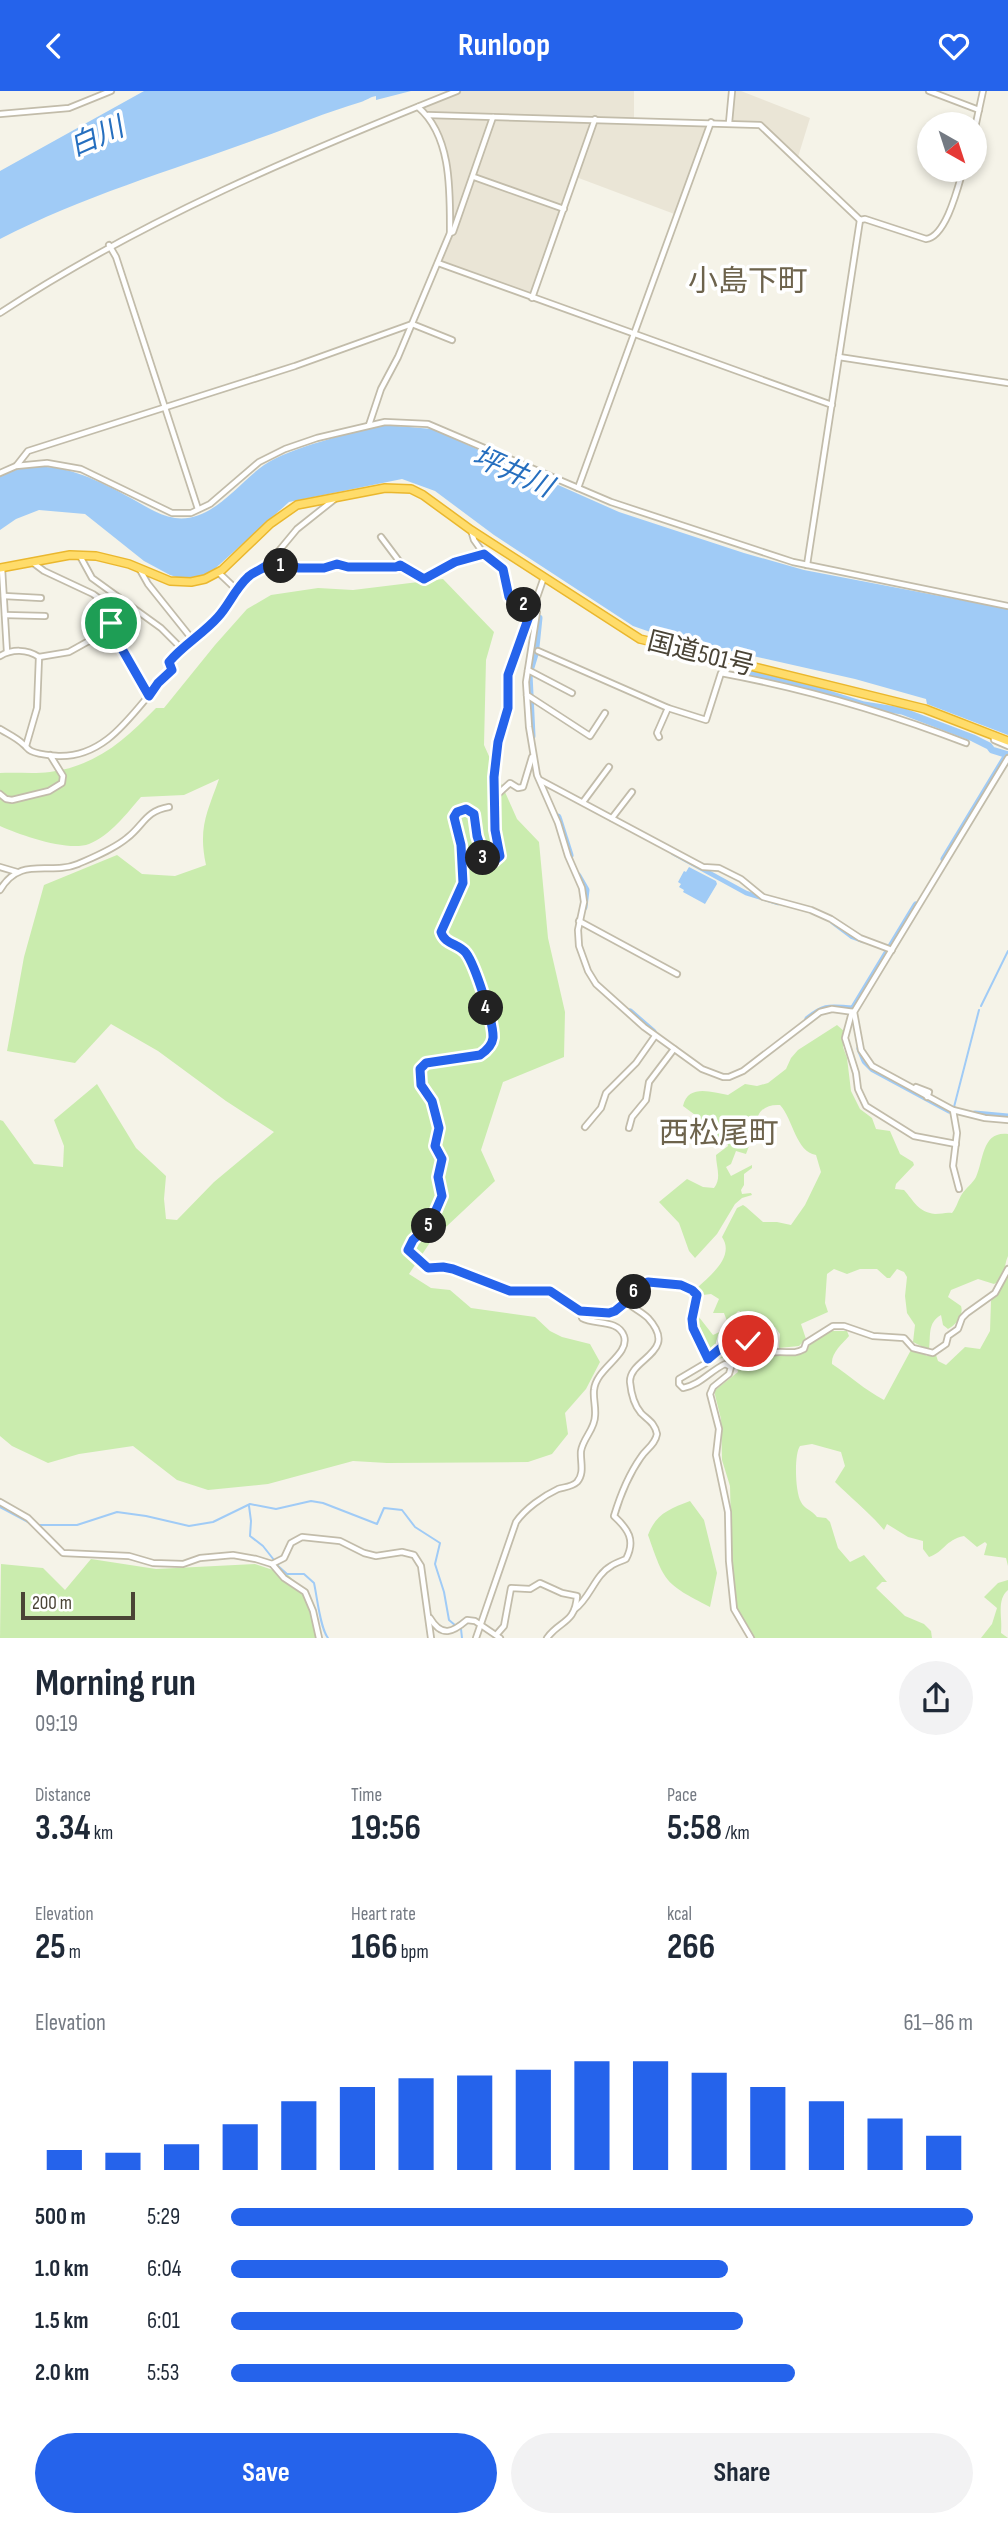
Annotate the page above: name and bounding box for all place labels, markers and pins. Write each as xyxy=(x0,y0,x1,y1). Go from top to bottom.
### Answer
pin: 1 xyxy=(264,549,298,583)
pin: 2 xyxy=(506,587,542,623)
pin xyxy=(81,593,141,653)
pin: 3 xyxy=(466,841,500,875)
pin: 4 xyxy=(468,991,504,1025)
pin: 5 xyxy=(412,1209,446,1243)
pin: 6 xyxy=(616,1275,652,1309)
pin xyxy=(718,1311,778,1371)

